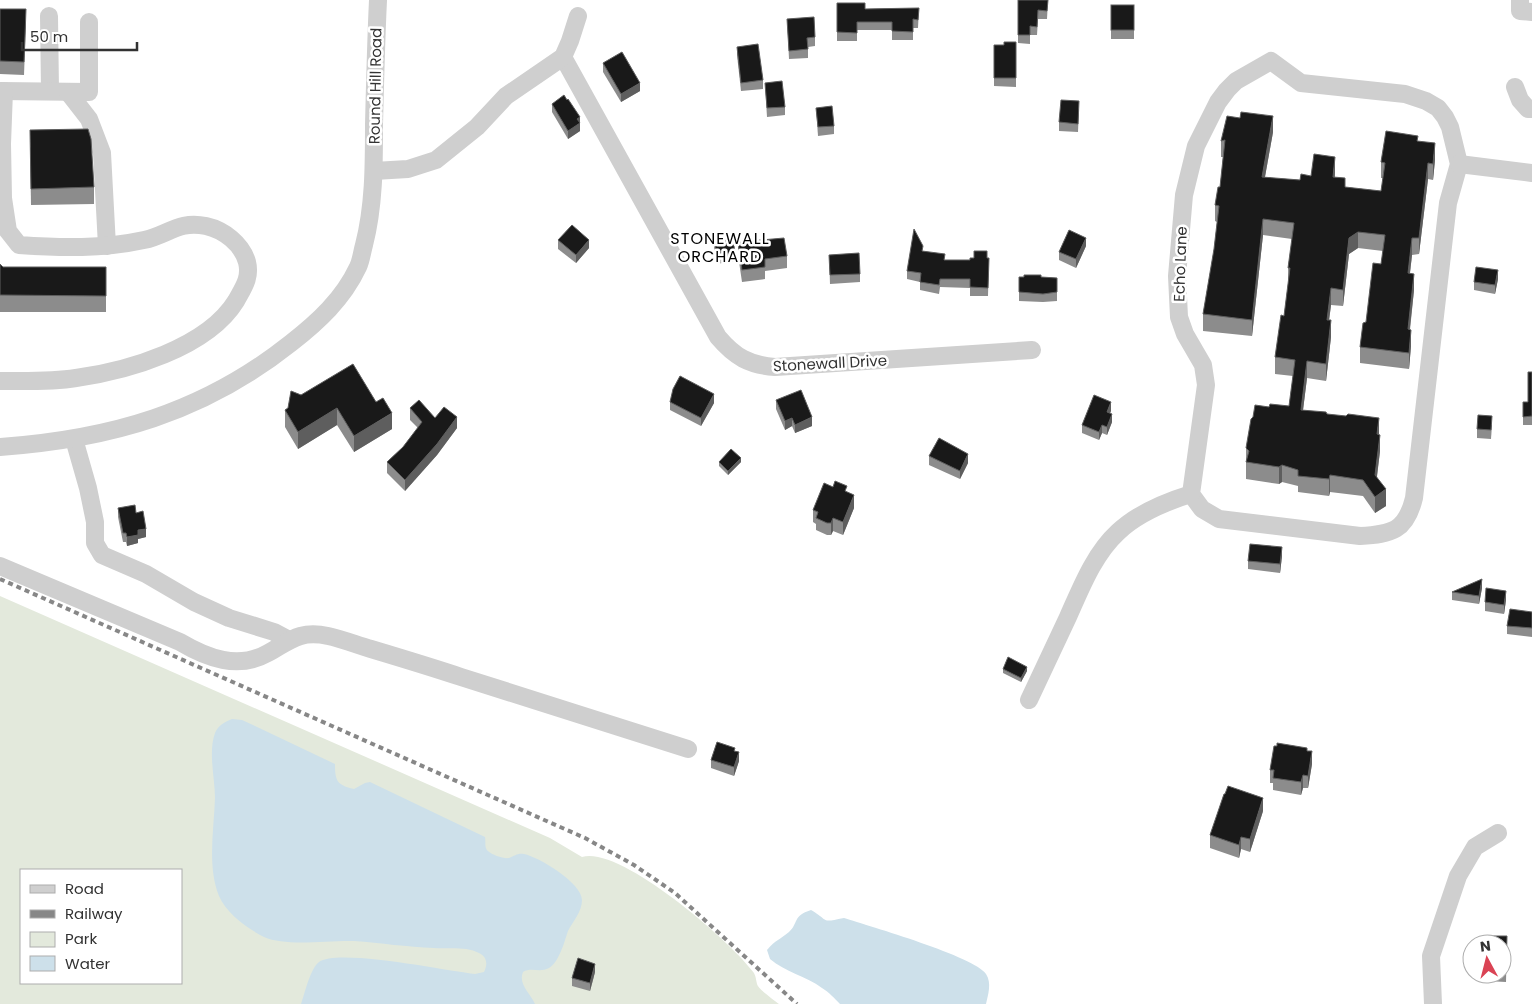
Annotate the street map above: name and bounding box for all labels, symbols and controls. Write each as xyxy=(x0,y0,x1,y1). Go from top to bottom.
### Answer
scale bar xyxy=(22,20,138,52)
text: 50 m xyxy=(30,26,68,47)
street label: Round Hill Road xyxy=(363,28,387,144)
street label: Echo Lane xyxy=(1168,226,1192,302)
district label: STONEWALL ORCHARD xyxy=(670,227,770,268)
street label: Stonewall Drive xyxy=(772,350,888,376)
legend xyxy=(20,869,182,984)
text: Road xyxy=(65,878,104,899)
text: Railway xyxy=(65,903,123,924)
text: Park xyxy=(65,928,97,949)
north arrow xyxy=(1462,934,1512,984)
text: N xyxy=(1479,936,1492,957)
text: Water xyxy=(65,953,111,974)

